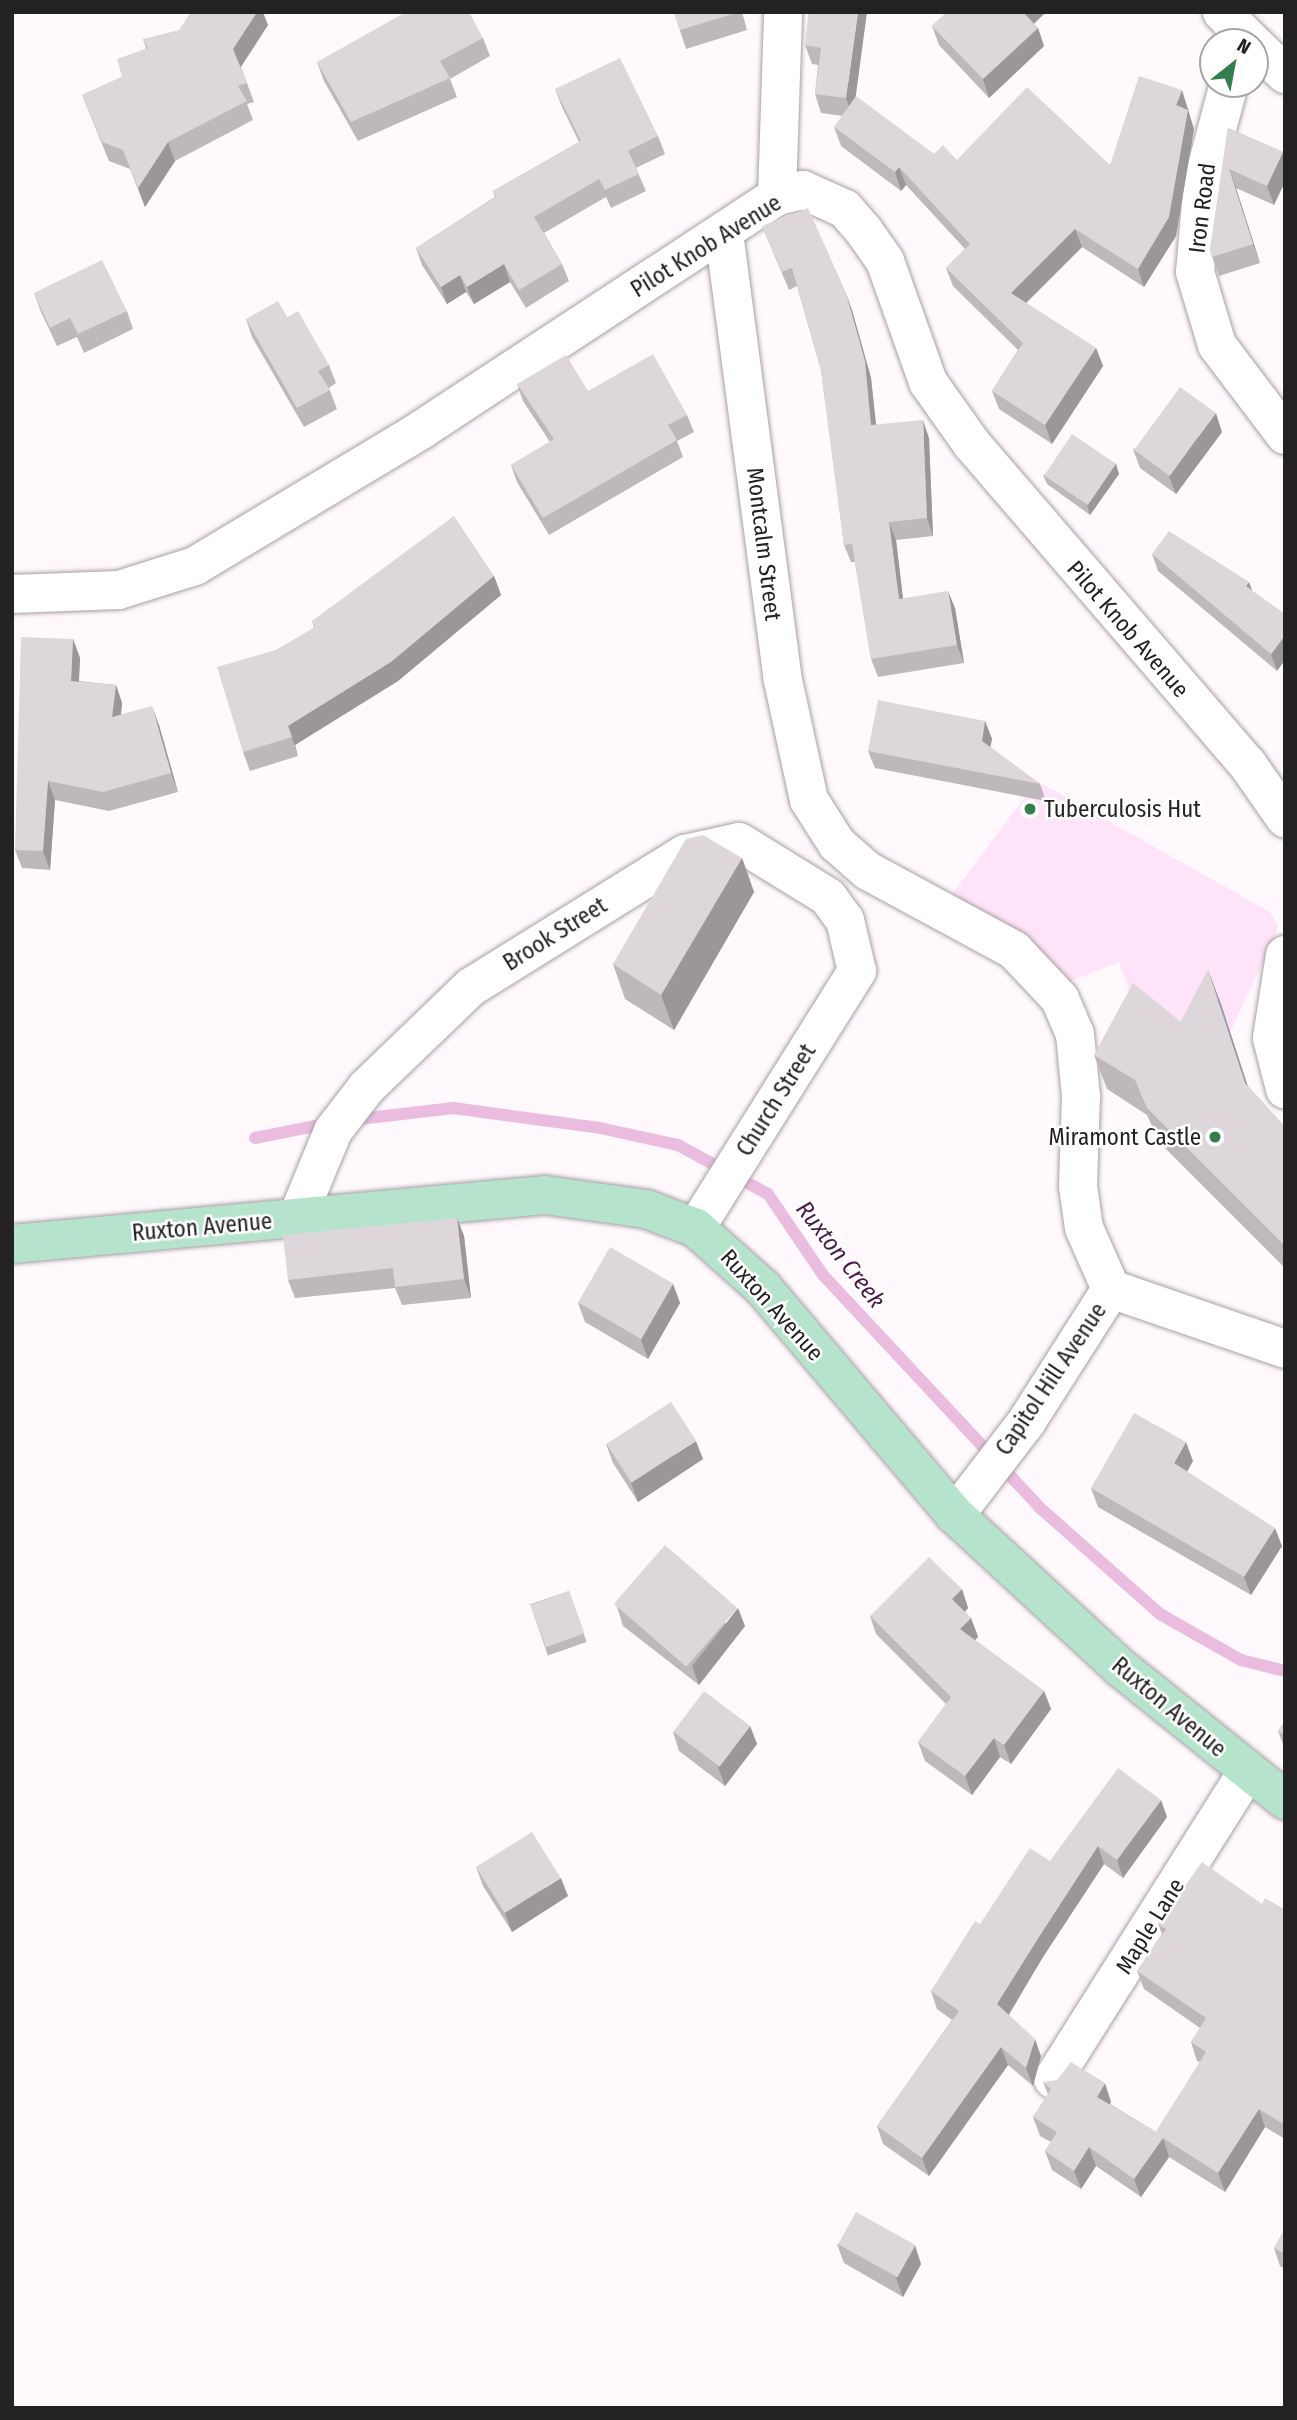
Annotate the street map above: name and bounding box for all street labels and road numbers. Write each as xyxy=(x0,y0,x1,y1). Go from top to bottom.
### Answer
street label: Iron Road xyxy=(1183,161,1221,255)
street label: Pilot Knob Avenue xyxy=(626,189,786,303)
street label: Montcalm Street xyxy=(741,466,787,622)
street label: Pilot Knob Avenue xyxy=(1061,555,1195,703)
street label: Brook Street xyxy=(498,891,612,977)
street label: Church Street xyxy=(731,1039,821,1161)
street label: Ruxton Avenue xyxy=(131,1207,273,1247)
street label: Ruxton Avenue xyxy=(715,1244,829,1366)
street label: Capitol Hill Avenue xyxy=(990,1298,1112,1460)
street label: Ruxton Avenue xyxy=(1106,1651,1232,1763)
street label: Maple Lane xyxy=(1110,1873,1190,1979)

